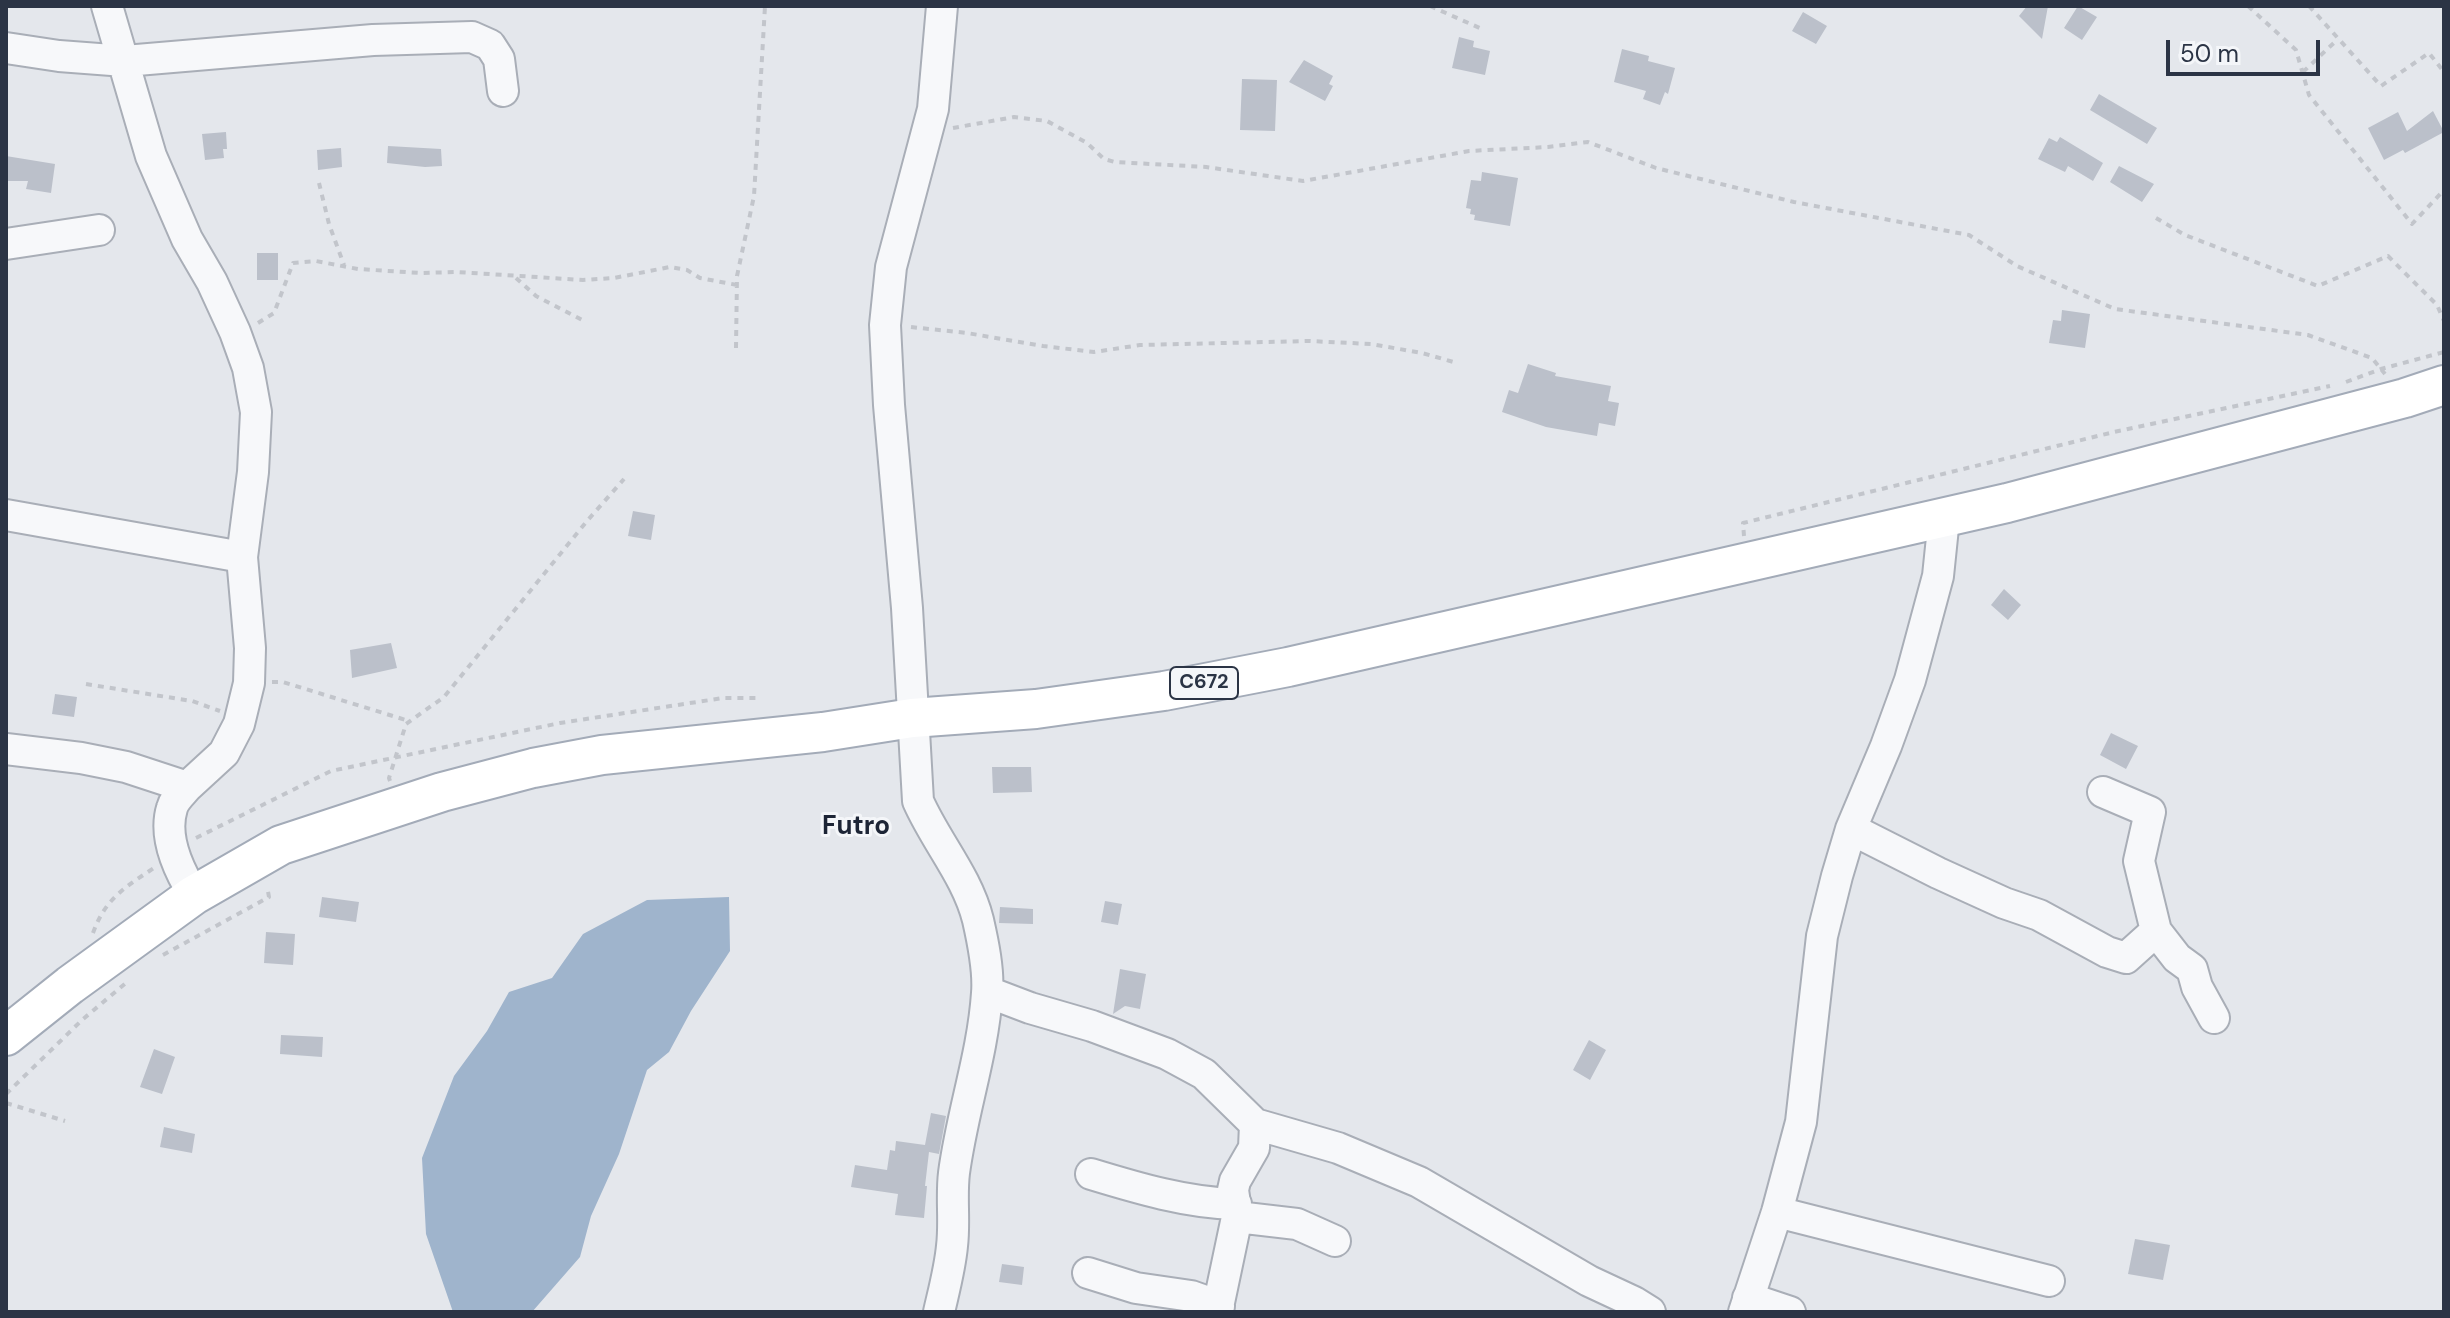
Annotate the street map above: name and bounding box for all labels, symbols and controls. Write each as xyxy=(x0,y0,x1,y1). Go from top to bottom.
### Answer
scale bar xyxy=(2170,24,2324,74)
text: 50 m xyxy=(2180,38,2239,69)
road number: C672 xyxy=(1170,667,1238,699)
district label: Futro xyxy=(822,811,890,843)

